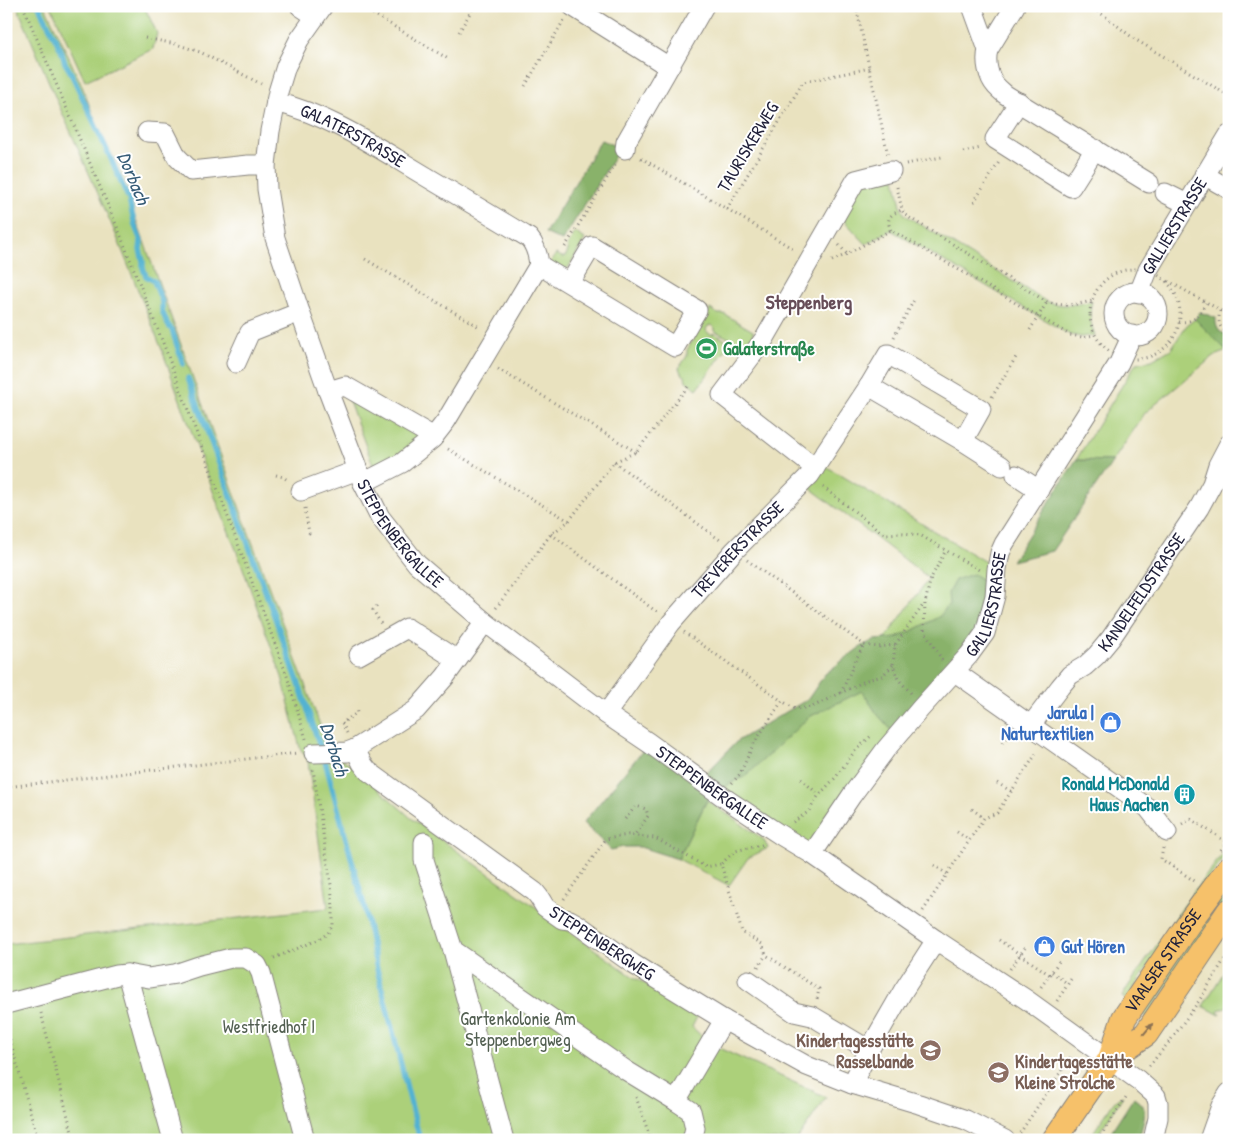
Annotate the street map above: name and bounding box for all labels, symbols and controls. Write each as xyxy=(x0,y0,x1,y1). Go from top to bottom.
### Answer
street label: GALATERSTRASSE xyxy=(297,97,410,173)
street label: TAURISKERWEG xyxy=(711,97,784,196)
water label: Dorbach xyxy=(111,148,157,210)
street label: GALLIERSTRASSE xyxy=(1135,172,1213,279)
district label: Steppenberg xyxy=(766,289,853,316)
place label: Galaterstraße xyxy=(723,336,815,362)
sports icon: Galaterstraße xyxy=(695,337,719,361)
street label: STEPPENBERGALLEE xyxy=(351,475,449,593)
street label: TREVERERSTRASSE xyxy=(685,495,789,603)
street label: KANDELFELDSTRASSE xyxy=(1092,528,1191,657)
street label: GALLIERSTRASSE xyxy=(959,550,1012,662)
place label: Jarula | Naturtextilien xyxy=(1001,700,1094,746)
shop icon: Jarula | Naturtextilien xyxy=(1098,711,1122,735)
water label: Dorbach xyxy=(315,719,356,781)
street label: STEPPENBERGALLEE xyxy=(651,739,773,835)
place label: Ronald McDonald Haus Aachen xyxy=(1062,771,1169,817)
building icon: Ronald McDonald Haus Aachen xyxy=(1173,782,1197,806)
street label: STEPPENBERGWEG xyxy=(545,899,660,986)
street label: VAALSER STRASSE xyxy=(1118,903,1207,1018)
place label: Gut Hören xyxy=(1061,934,1125,959)
shop icon: Gut Hören xyxy=(1033,935,1057,959)
park label: Gartenkolonie Am Steppenbergweg xyxy=(460,1006,576,1052)
park label: Westfriedhof I xyxy=(223,1014,315,1039)
one-way arrow xyxy=(1143,1023,1154,1036)
place label: Kindertagesstätte Rasselbande xyxy=(796,1028,915,1074)
school or university icon: Kindertagesstätte Rasselbande xyxy=(918,1039,942,1063)
place label: Kindertagesstätte Kleine Strolche xyxy=(1015,1049,1134,1095)
school or university icon: Kindertagesstätte Kleine Strolche xyxy=(987,1060,1011,1084)

